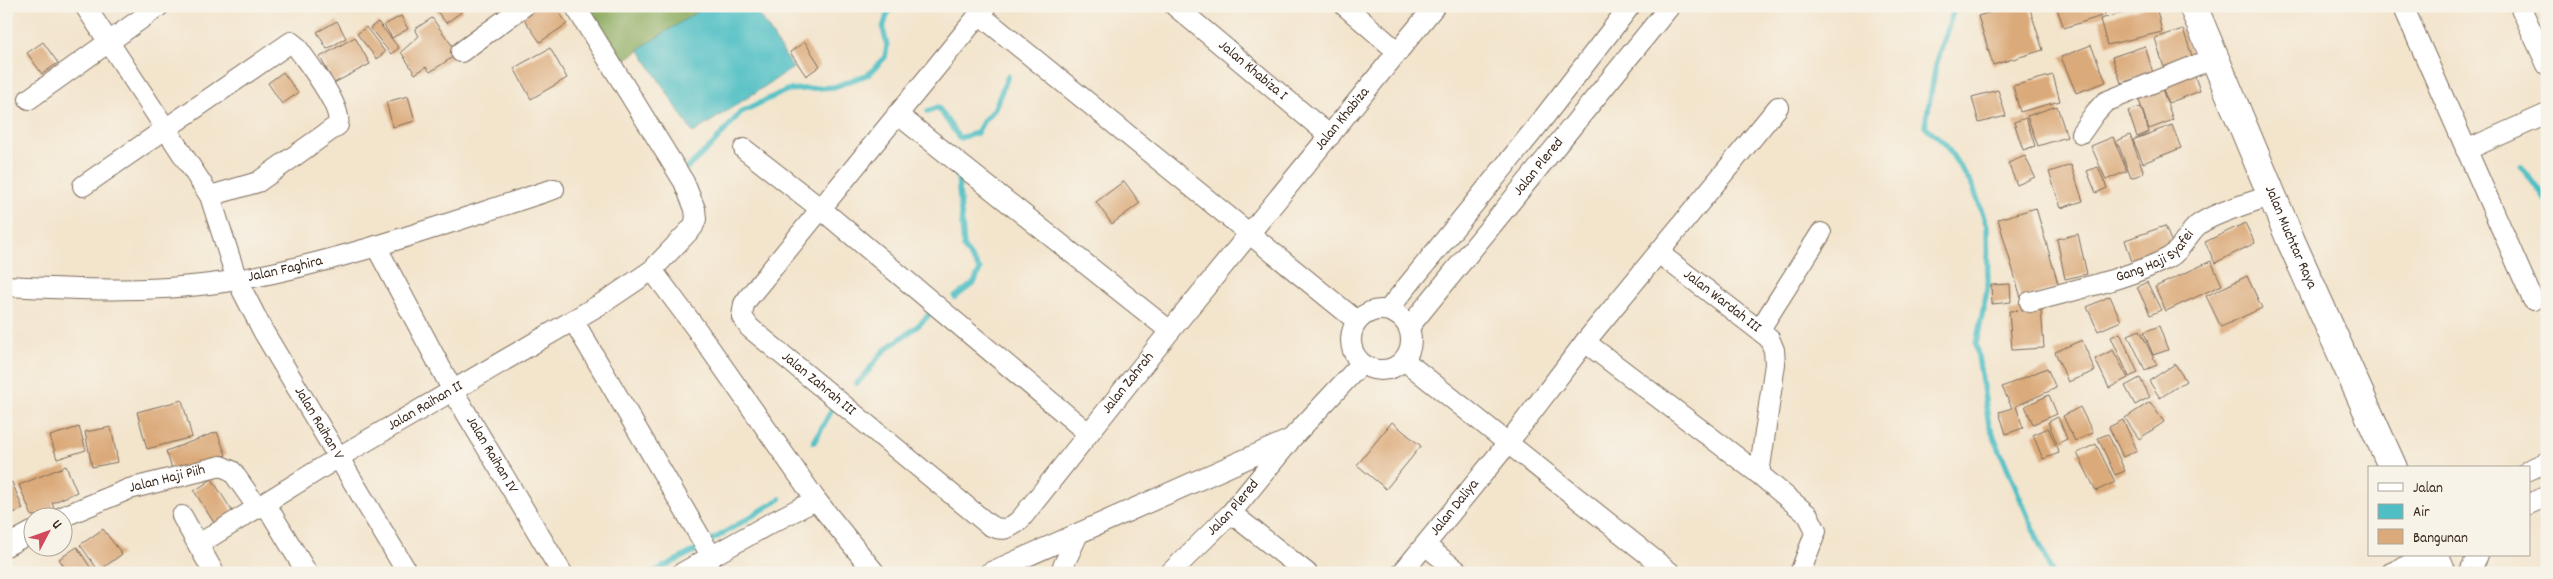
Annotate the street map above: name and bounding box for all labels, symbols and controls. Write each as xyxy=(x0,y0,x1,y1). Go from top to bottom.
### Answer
street label: Jalan Khabiza I xyxy=(1213,35,1292,107)
street label: Jalan Khabiza xyxy=(1310,82,1376,156)
street label: Jalan Plered xyxy=(1508,133,1569,201)
street label: Jalan Muchtar Raya xyxy=(2258,182,2323,294)
street label: Gang Haji Syafei xyxy=(2113,225,2200,289)
street label: Jalan Faghira xyxy=(246,250,326,289)
street label: Jalan Wardah III xyxy=(1678,264,1766,339)
street label: Jalan Zahrah III xyxy=(776,347,861,422)
street label: Jalan Zahrah xyxy=(1097,348,1160,419)
street label: Jalan Raihan II xyxy=(384,376,468,437)
street label: Jalan Raihan V xyxy=(288,383,349,465)
street label: Jalan Raihan IV xyxy=(460,412,524,499)
street label: Jalan Haji Piih xyxy=(127,459,208,500)
legend xyxy=(2368,466,2530,556)
street label: Jalan Daliya xyxy=(1425,474,1486,541)
street label: Jalan Plered xyxy=(1202,475,1265,541)
text: Jalan xyxy=(2413,478,2443,500)
text: Air xyxy=(2413,502,2430,524)
north arrow xyxy=(22,506,72,556)
text: U xyxy=(47,516,66,534)
text: Bangunan xyxy=(2413,528,2468,550)

